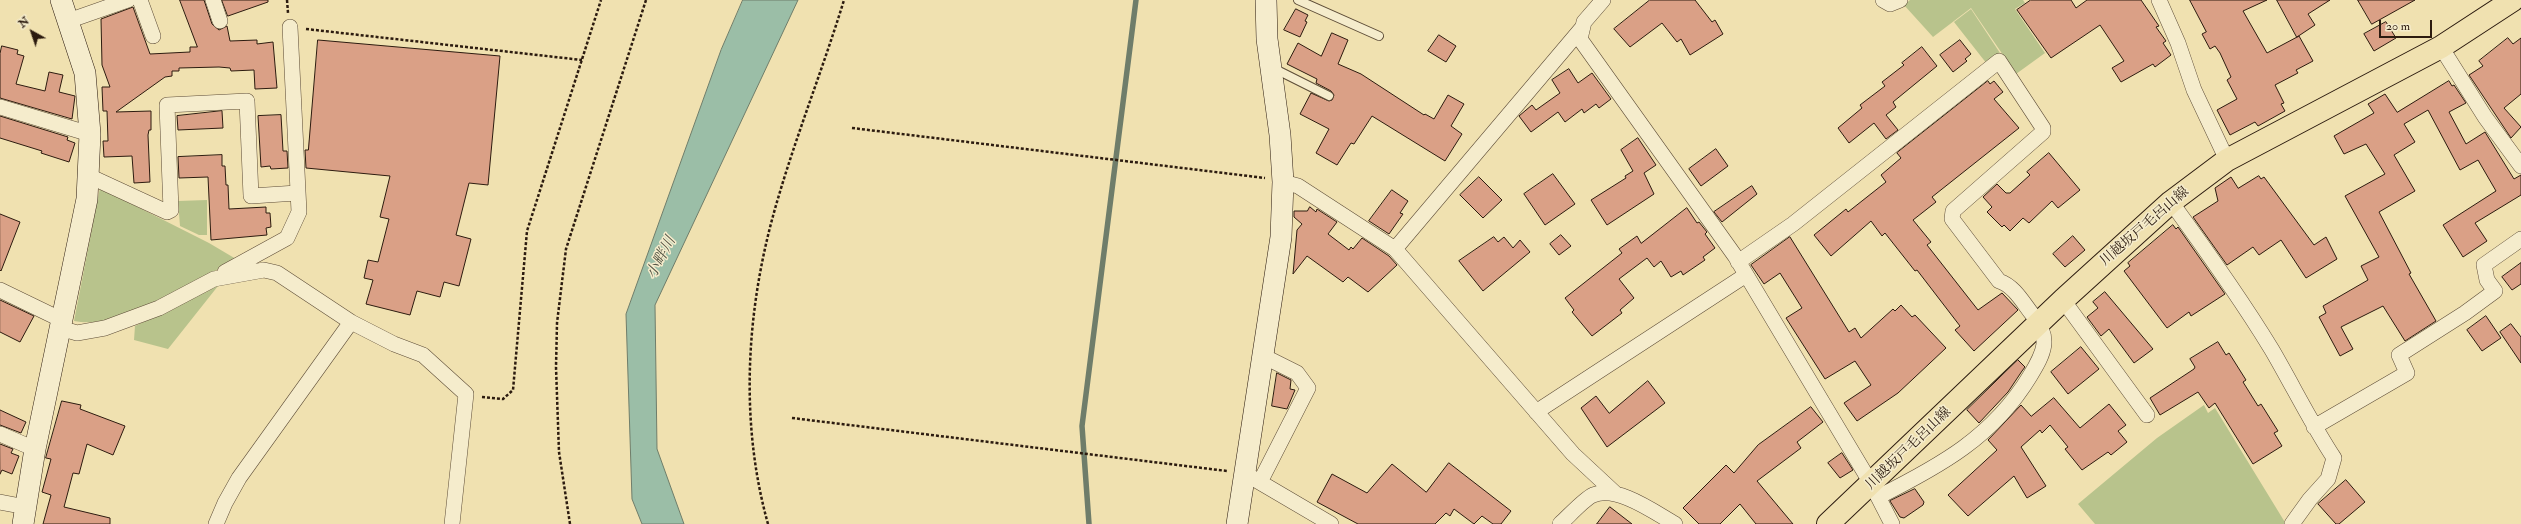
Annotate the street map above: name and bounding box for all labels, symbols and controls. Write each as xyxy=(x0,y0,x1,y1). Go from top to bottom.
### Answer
north arrow xyxy=(12,12,52,52)
scale bar xyxy=(2381,12,2434,38)
text: N xyxy=(16,14,32,31)
text: 20 m xyxy=(2386,19,2410,34)
street label: 川越坂戸毛呂山線 xyxy=(2097,184,2193,270)
water label: 小畔川 xyxy=(643,234,681,282)
street label: 川越坂戸毛呂山線 xyxy=(1863,404,1955,494)

